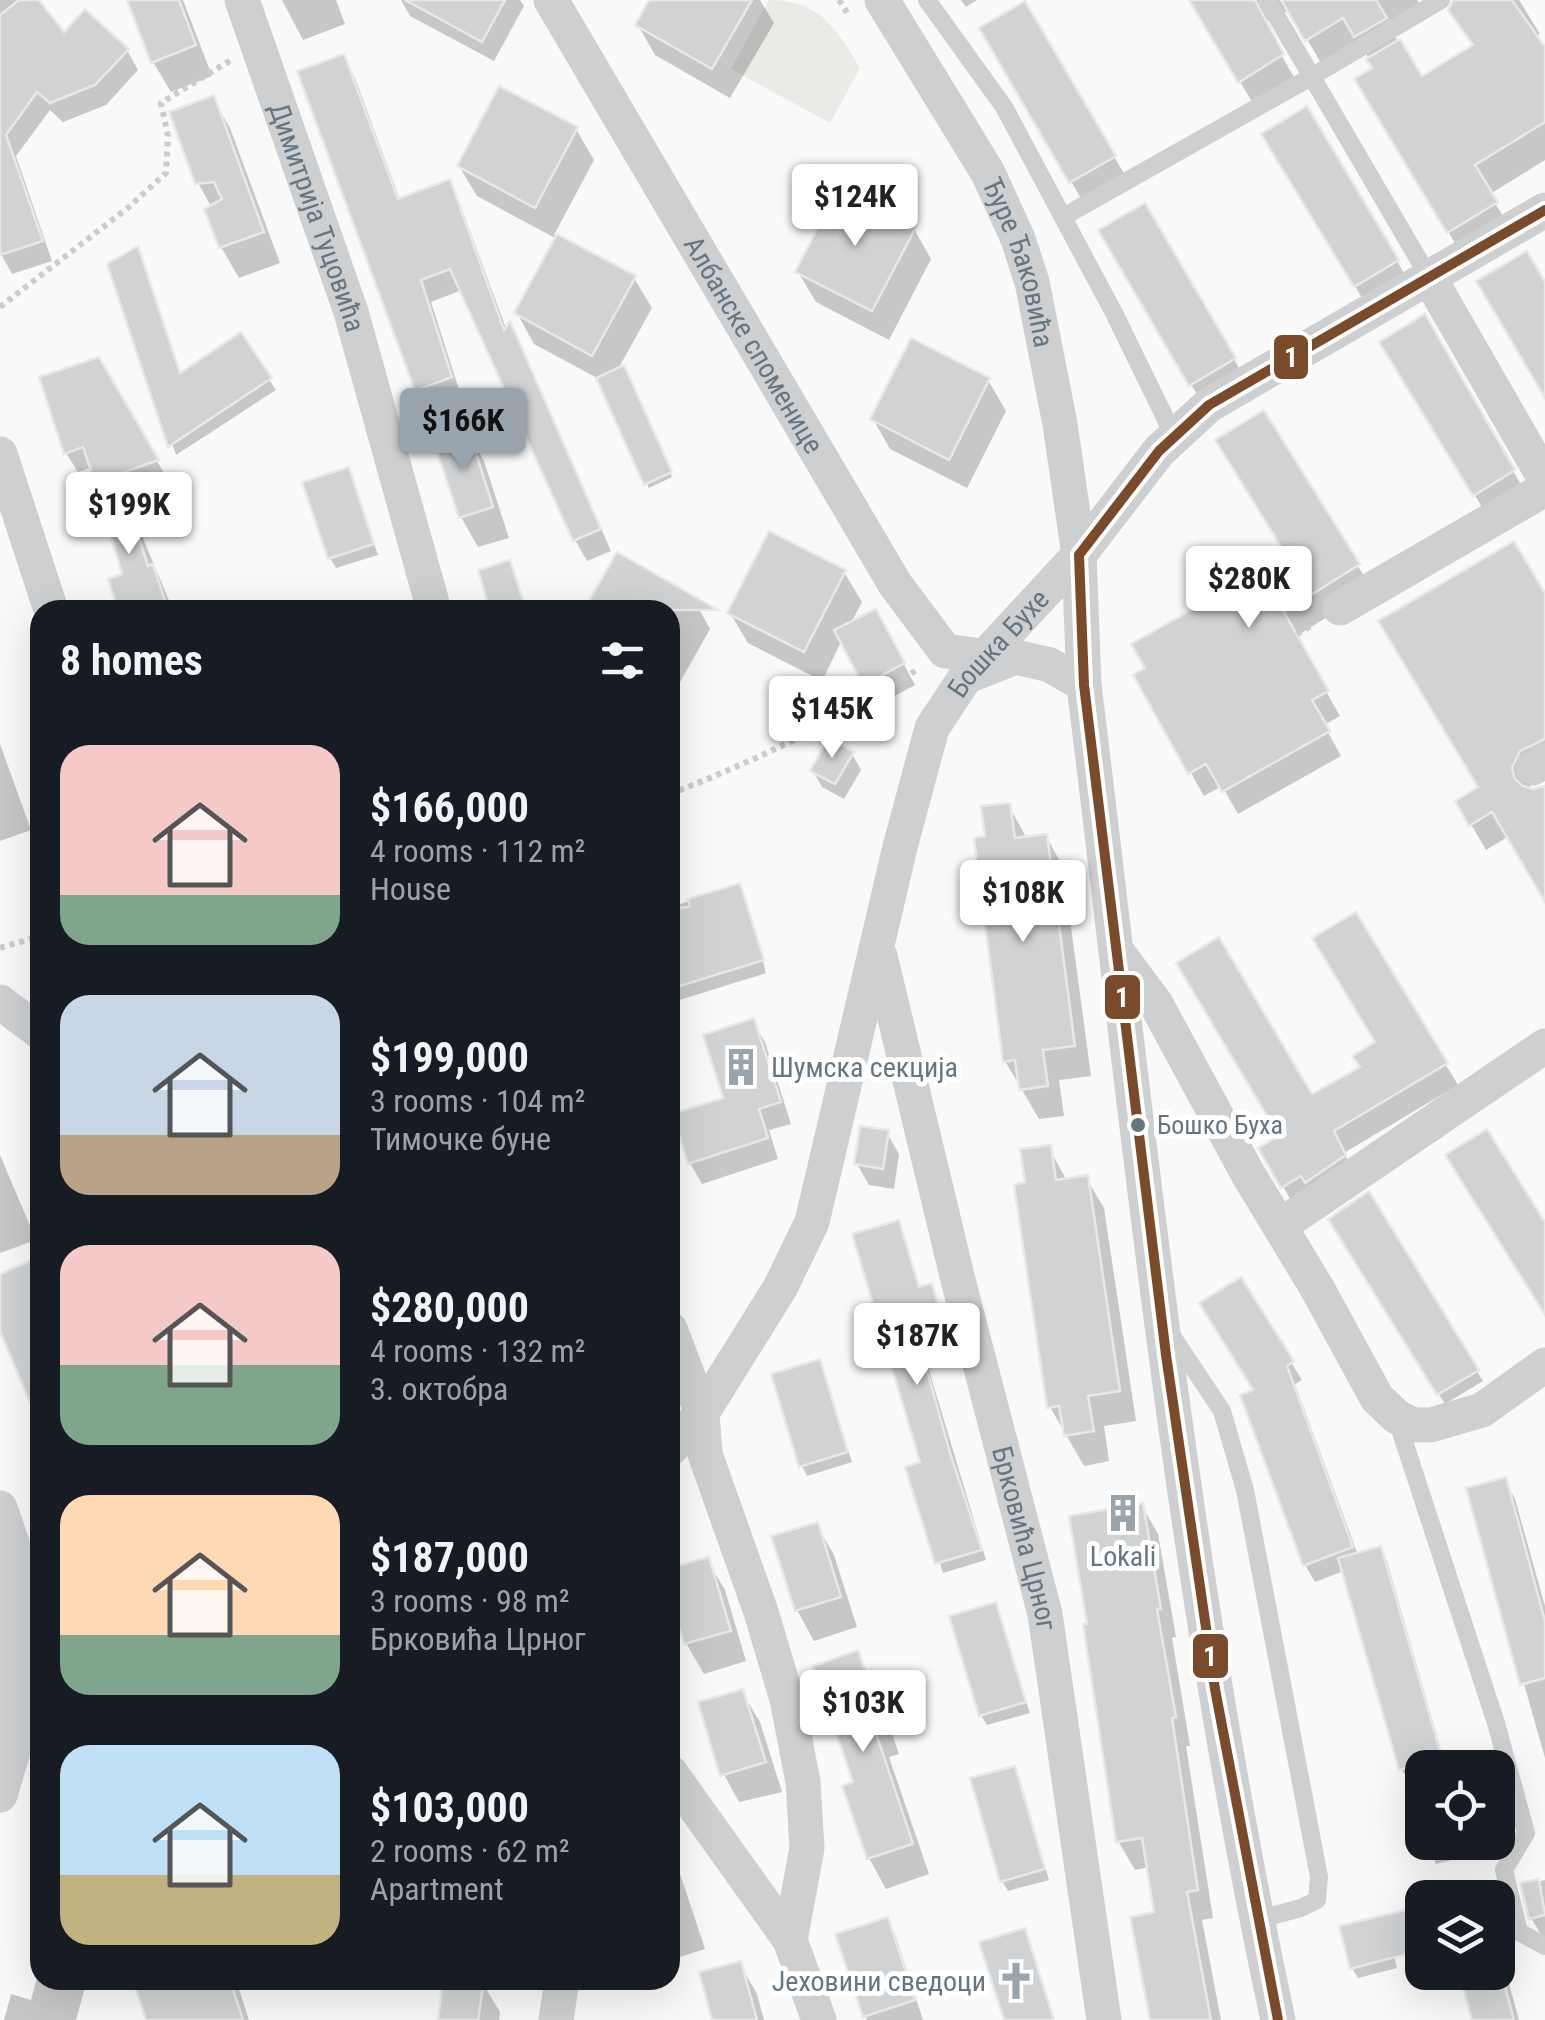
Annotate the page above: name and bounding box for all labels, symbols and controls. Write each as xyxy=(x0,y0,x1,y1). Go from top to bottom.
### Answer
street label: Димитрија Туцовића xyxy=(263,98,372,335)
pin: $124K xyxy=(785,164,925,249)
street label: Ђуре Ђаковића xyxy=(976,172,1061,350)
text: $124K xyxy=(814,177,896,215)
street label: Албанске споменице xyxy=(677,230,831,459)
line badge: 1 xyxy=(1272,333,1310,381)
text: 1 xyxy=(1284,341,1298,374)
pin: $166K xyxy=(393,388,533,473)
text: $166K xyxy=(422,401,504,439)
pin: $199K xyxy=(59,472,199,557)
text: $199K xyxy=(88,485,170,523)
pin: $280K xyxy=(1179,546,1319,631)
text: $280K xyxy=(1208,559,1290,597)
street label: Бошка Бухе xyxy=(940,582,1055,703)
icon: filters xyxy=(595,633,650,688)
text: 8 homes xyxy=(60,636,203,685)
pin: $145K xyxy=(762,676,902,761)
text: $145K xyxy=(791,689,873,727)
text: $166,000 xyxy=(370,783,529,832)
icon: home xyxy=(140,785,260,905)
text: 4 rooms · 112 m² xyxy=(370,832,585,870)
pin: $108K xyxy=(953,860,1093,945)
text: House xyxy=(370,870,451,908)
text: $108K xyxy=(982,873,1064,911)
line badge: 1 xyxy=(1103,973,1142,1021)
text: 1 xyxy=(1115,981,1129,1014)
text: $199,000 xyxy=(370,1033,529,1082)
icon: home xyxy=(140,1035,260,1155)
building icon: Шумска секција xyxy=(720,1046,762,1088)
place label: Шумска секција xyxy=(771,1051,958,1084)
text: 3 rooms · 104 m² xyxy=(370,1082,585,1120)
place label: Бошко Буха xyxy=(1157,1110,1283,1140)
marker: Бошко Буха xyxy=(1128,1115,1148,1135)
text: Тимочке буне xyxy=(370,1120,551,1158)
text: $280,000 xyxy=(370,1283,529,1332)
icon: home xyxy=(140,1285,260,1405)
pin: $187K xyxy=(847,1303,987,1388)
text: $187K xyxy=(876,1316,958,1354)
text: 4 rooms · 132 m² xyxy=(370,1332,585,1370)
text: 3. октобра xyxy=(370,1370,508,1408)
street label: Брковића Црног xyxy=(985,1442,1064,1632)
building icon: Lokali xyxy=(1102,1492,1144,1534)
text: $187,000 xyxy=(370,1533,529,1582)
icon: home xyxy=(140,1535,260,1655)
place label: Lokali xyxy=(1090,1540,1156,1573)
text: 3 rooms · 98 m² xyxy=(370,1582,569,1620)
text: Брковића Црног xyxy=(370,1620,586,1658)
line badge: 1 xyxy=(1191,1632,1230,1680)
text: 1 xyxy=(1203,1640,1217,1673)
pin: $103K xyxy=(793,1670,933,1755)
text: $103K xyxy=(822,1683,904,1721)
map controls xyxy=(1405,1750,1515,1990)
button: locate xyxy=(1405,1750,1515,1860)
text: $103,000 xyxy=(370,1783,529,1832)
icon: home xyxy=(140,1785,260,1905)
text: 2 rooms · 62 m² xyxy=(370,1832,569,1870)
text: Apartment xyxy=(370,1870,504,1908)
button: layers xyxy=(1405,1880,1515,1990)
church icon: Јеховини сведоци xyxy=(995,1960,1037,2002)
place label: Јеховини сведоци xyxy=(772,1965,986,1998)

